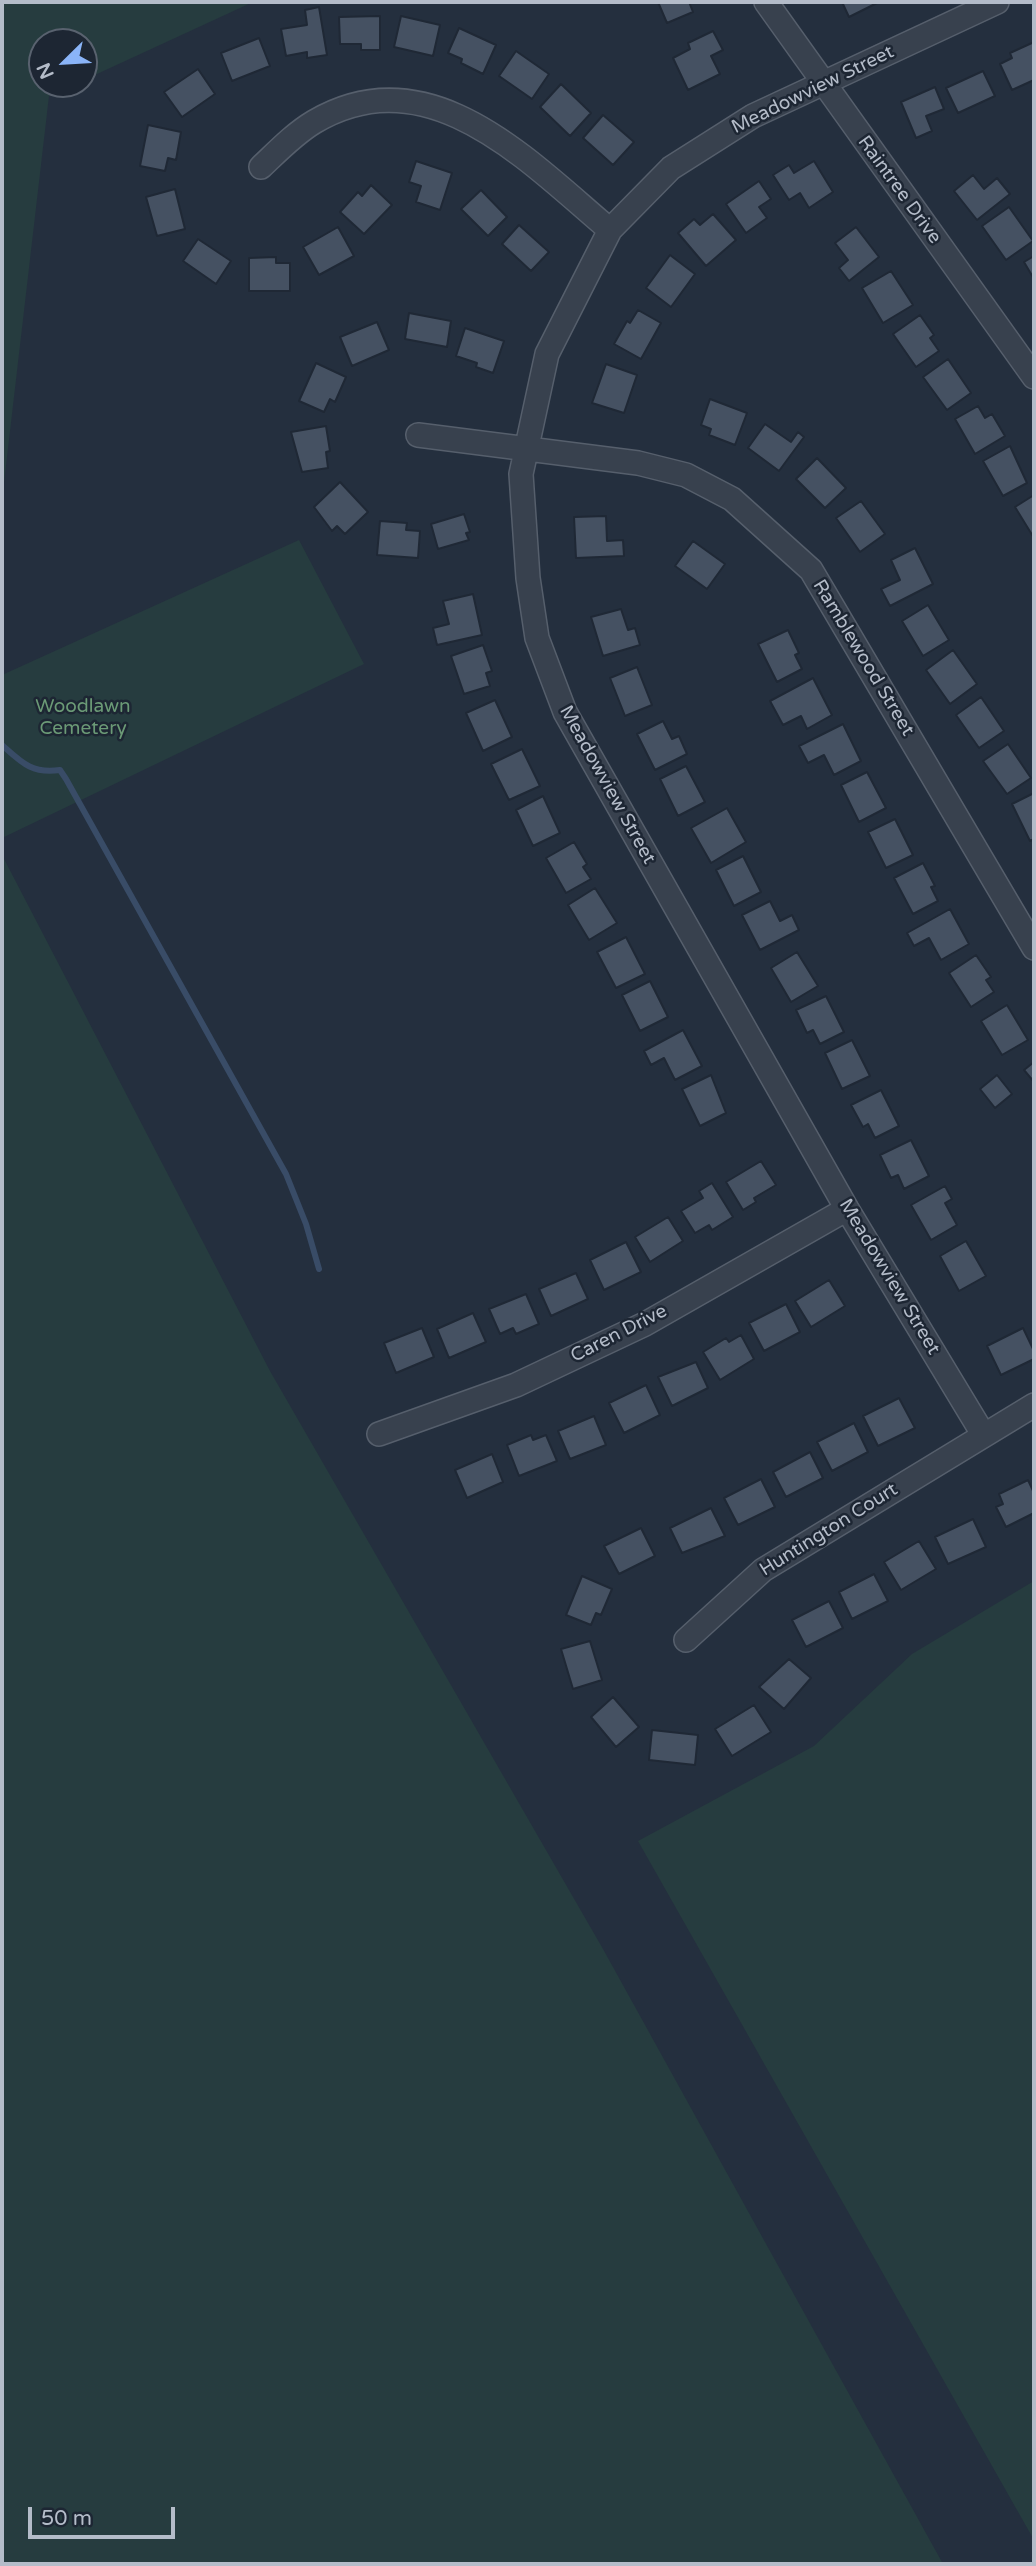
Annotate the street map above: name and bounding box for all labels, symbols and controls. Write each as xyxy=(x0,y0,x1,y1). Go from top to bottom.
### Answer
north arrow xyxy=(28,28,98,98)
street label: Meadowview Street xyxy=(728,41,898,139)
text: N xyxy=(32,59,59,82)
street label: Raintree Drive xyxy=(852,132,946,248)
street label: Ramblewood Street xyxy=(807,576,919,740)
park label: Woodlawn Cemetery xyxy=(35,696,131,740)
street label: Meadowview Street xyxy=(554,702,660,868)
street label: Meadowview Street xyxy=(833,1195,945,1359)
street label: Caren Drive xyxy=(567,1300,671,1368)
street label: Huntington Court xyxy=(756,1478,902,1582)
scale bar xyxy=(32,2492,178,2536)
text: 50 m xyxy=(41,2506,92,2531)

